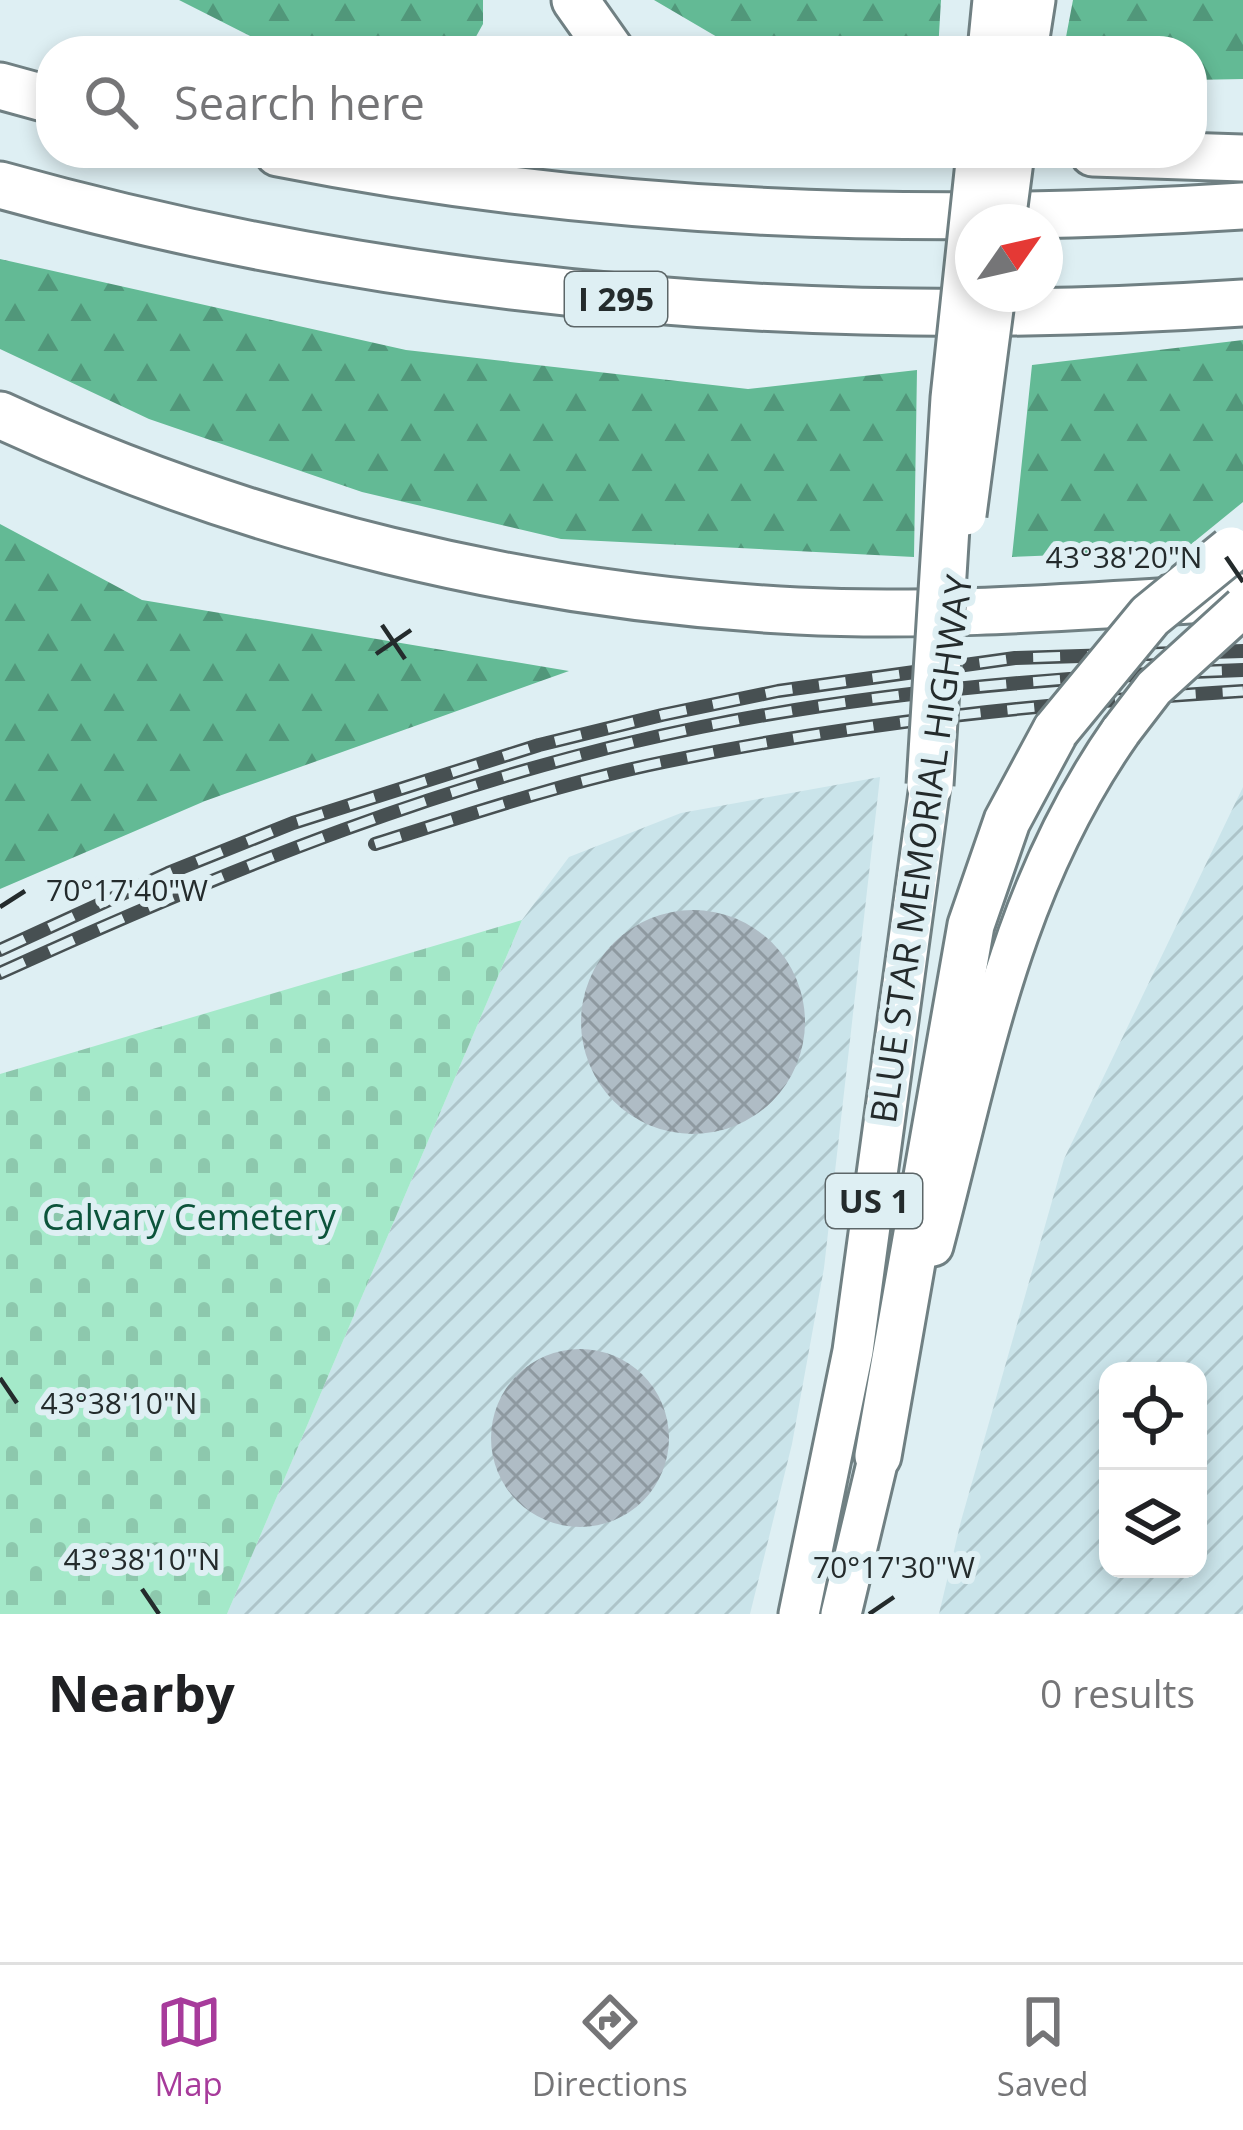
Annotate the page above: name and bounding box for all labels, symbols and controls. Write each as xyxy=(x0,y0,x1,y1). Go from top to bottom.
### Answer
search box xyxy=(36,36,1207,168)
icon: search xyxy=(78,69,144,135)
text: Search here xyxy=(174,72,425,133)
north arrow xyxy=(955,204,1063,312)
road number: I 295 xyxy=(565,272,667,326)
text: 43°38'20"N xyxy=(1046,536,1202,577)
street label: BLUE STAR MEMORIAL HIGHWAY xyxy=(858,571,983,1126)
text: 70°17'40"W xyxy=(46,869,208,910)
road number: US 1 xyxy=(826,1174,922,1228)
park label: Calvary Cemetery xyxy=(42,1192,337,1241)
map controls xyxy=(1099,1362,1207,1578)
button: locate xyxy=(1099,1362,1207,1470)
text: 43°38'10"N xyxy=(41,1382,197,1423)
button: layers xyxy=(1099,1470,1207,1578)
text: 43°38'10"N xyxy=(64,1538,220,1579)
text: 70°17'30"W xyxy=(813,1546,975,1587)
text: Nearby xyxy=(48,1657,235,1727)
text: 0 results xyxy=(1040,1666,1195,1719)
tab: Map xyxy=(155,1989,223,2106)
tab: Directions xyxy=(532,1989,688,2106)
tab: Saved xyxy=(997,1989,1088,2106)

